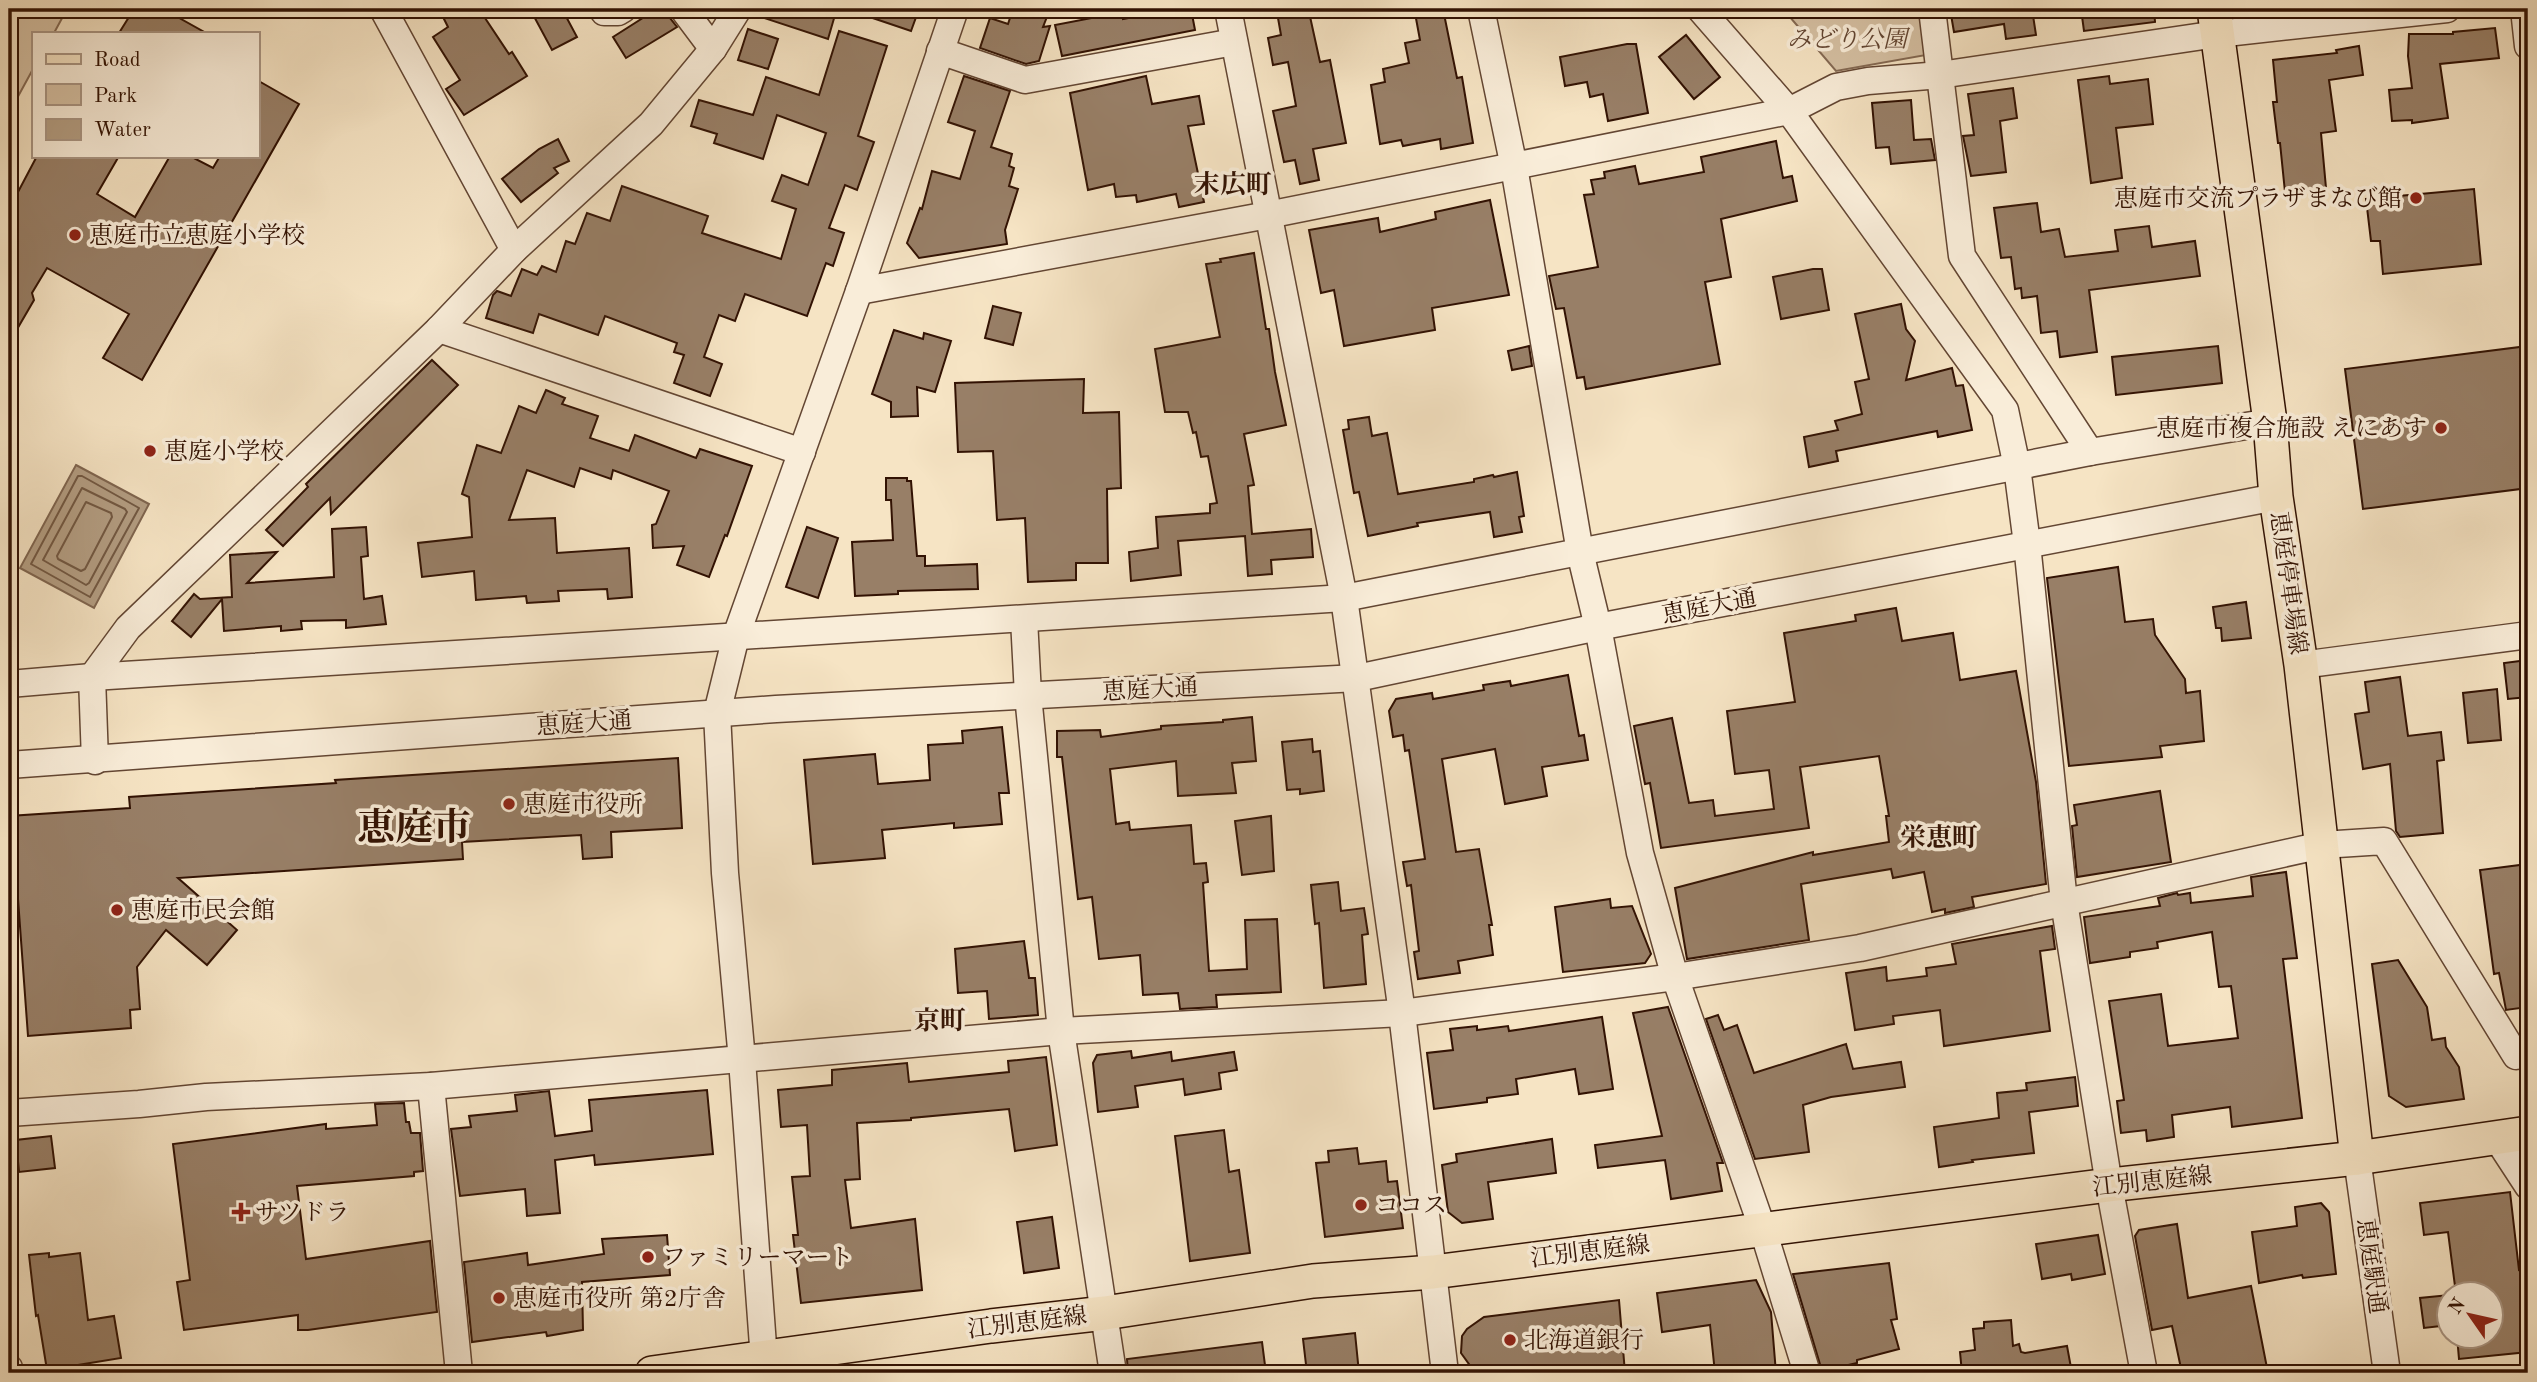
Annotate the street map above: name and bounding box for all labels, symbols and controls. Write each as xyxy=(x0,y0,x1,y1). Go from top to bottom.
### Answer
park label: みどり公園 xyxy=(1787,27,1911,53)
legend xyxy=(32,32,259,158)
text: Road xyxy=(94,50,141,71)
text: Park xyxy=(94,86,137,107)
text: Water xyxy=(94,120,151,141)
district label: 末広町 xyxy=(1194,170,1272,199)
place label: 恵庭市交流プラザまなび館 xyxy=(2114,185,2402,212)
marker: 恵庭市交流プラザまなび館 xyxy=(2408,190,2424,206)
place label: 恵庭市立恵庭小学校 xyxy=(89,222,305,249)
marker: 恵庭市立恵庭小学校 xyxy=(67,227,83,243)
place label: 恵庭市複合施設 えにあす xyxy=(2156,415,2427,442)
marker: 恵庭市複合施設 えにあす xyxy=(2433,420,2449,436)
place label: 恵庭小学校 xyxy=(164,438,284,465)
marker: 恵庭小学校 xyxy=(142,443,158,459)
street label: 恵庭停車場線 xyxy=(2265,510,2312,656)
street label: 恵庭大通 xyxy=(1659,584,1759,629)
street label: 恵庭大通 xyxy=(1101,674,1199,705)
street label: 恵庭大通 xyxy=(535,707,633,740)
place label: 恵庭市役所 xyxy=(523,791,643,818)
marker: 恵庭市役所 xyxy=(501,796,517,812)
district label: 恵庭市 xyxy=(357,807,471,849)
district label: 栄恵町 xyxy=(1900,823,1978,852)
place label: 恵庭市民会館 xyxy=(131,897,275,924)
marker: 恵庭市民会館 xyxy=(109,902,125,918)
district label: 京町 xyxy=(914,1007,966,1035)
street label: 江別恵庭線 xyxy=(2091,1162,2213,1201)
place label: ココス xyxy=(1375,1195,1447,1219)
marker: ココス xyxy=(1353,1197,1369,1213)
place label: サツドラ xyxy=(255,1201,350,1226)
marker: サツドラ xyxy=(233,1204,249,1220)
street label: 恵庭駅通 xyxy=(2351,1217,2392,1315)
street label: 江別恵庭線 xyxy=(1529,1231,1651,1272)
place label: ファミリーマート xyxy=(662,1246,854,1271)
marker: ファミリーマート xyxy=(640,1249,656,1265)
north arrow xyxy=(2436,1280,2506,1350)
place label: 恵庭市役所 第2庁舎 xyxy=(513,1285,726,1312)
marker: 恵庭市役所 第2庁舎 xyxy=(491,1290,507,1306)
text: N xyxy=(2446,1295,2470,1318)
street label: 江別恵庭線 xyxy=(966,1302,1088,1343)
place label: 北海道銀行 xyxy=(1524,1327,1644,1354)
marker: 北海道銀行 xyxy=(1502,1332,1518,1348)

